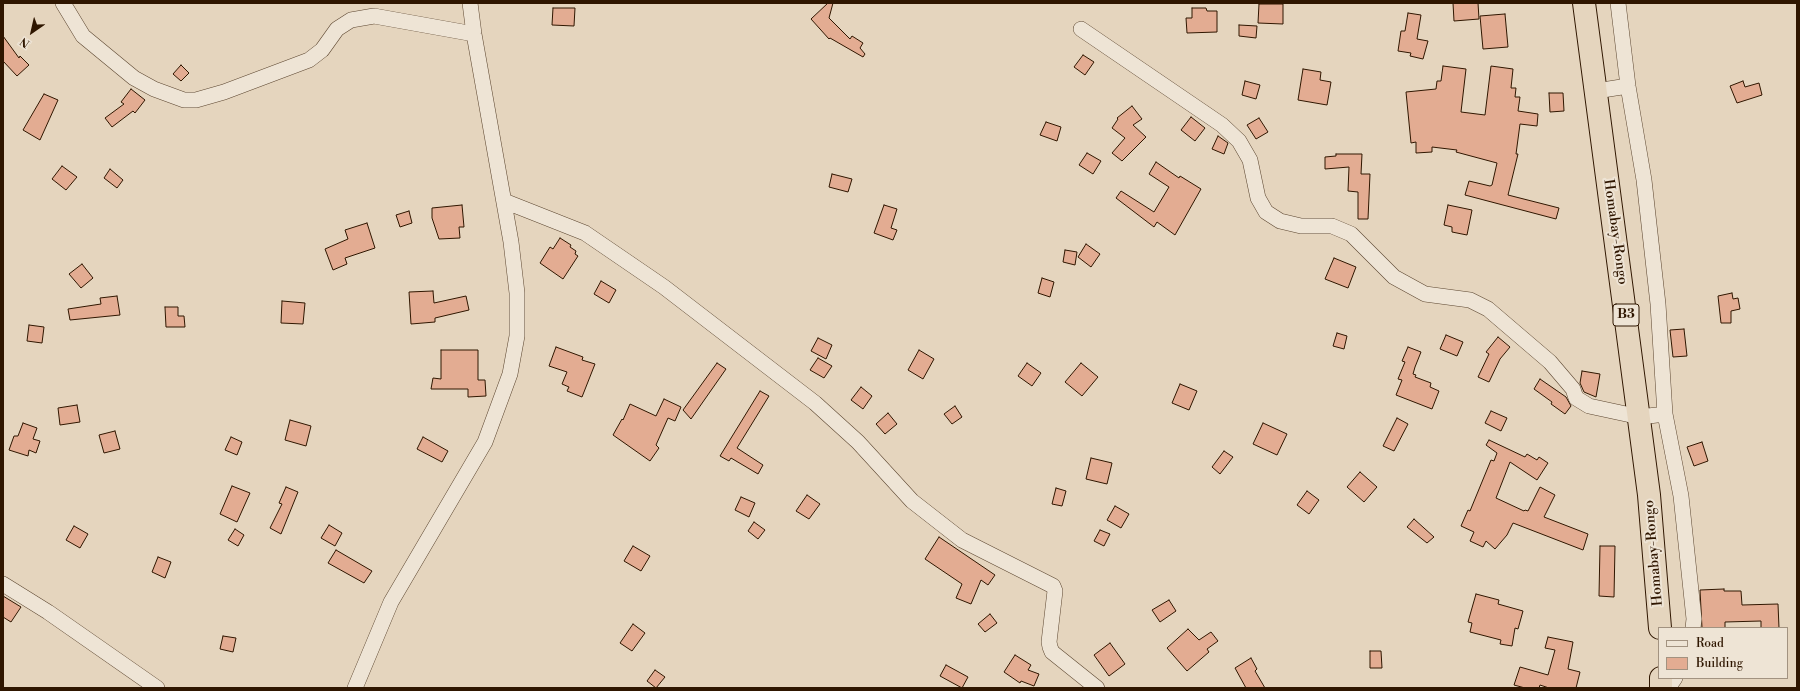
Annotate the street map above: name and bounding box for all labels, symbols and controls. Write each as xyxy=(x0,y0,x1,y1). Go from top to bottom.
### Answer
north arrow xyxy=(12,12,52,52)
text: N xyxy=(18,34,33,50)
street label: Homabay-Rongo xyxy=(1599,178,1631,286)
road number: B3 xyxy=(1613,304,1639,326)
street label: Homabay-Rongo xyxy=(1641,499,1667,607)
legend xyxy=(1658,627,1788,679)
text: Road xyxy=(1696,636,1724,651)
text: Building xyxy=(1696,656,1743,671)

